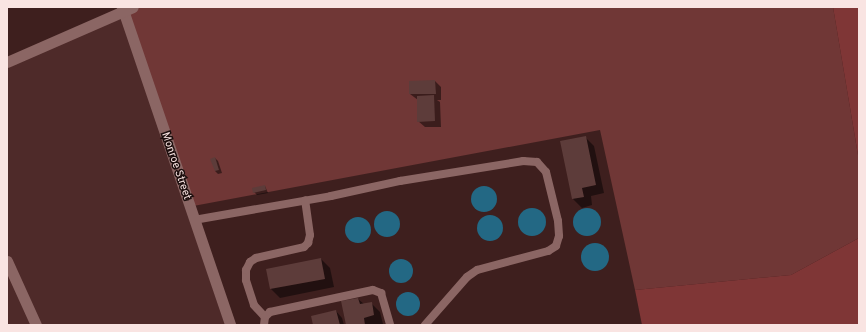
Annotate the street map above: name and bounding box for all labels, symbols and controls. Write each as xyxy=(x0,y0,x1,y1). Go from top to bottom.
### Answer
street label: Monroe Street xyxy=(158,131,194,201)

